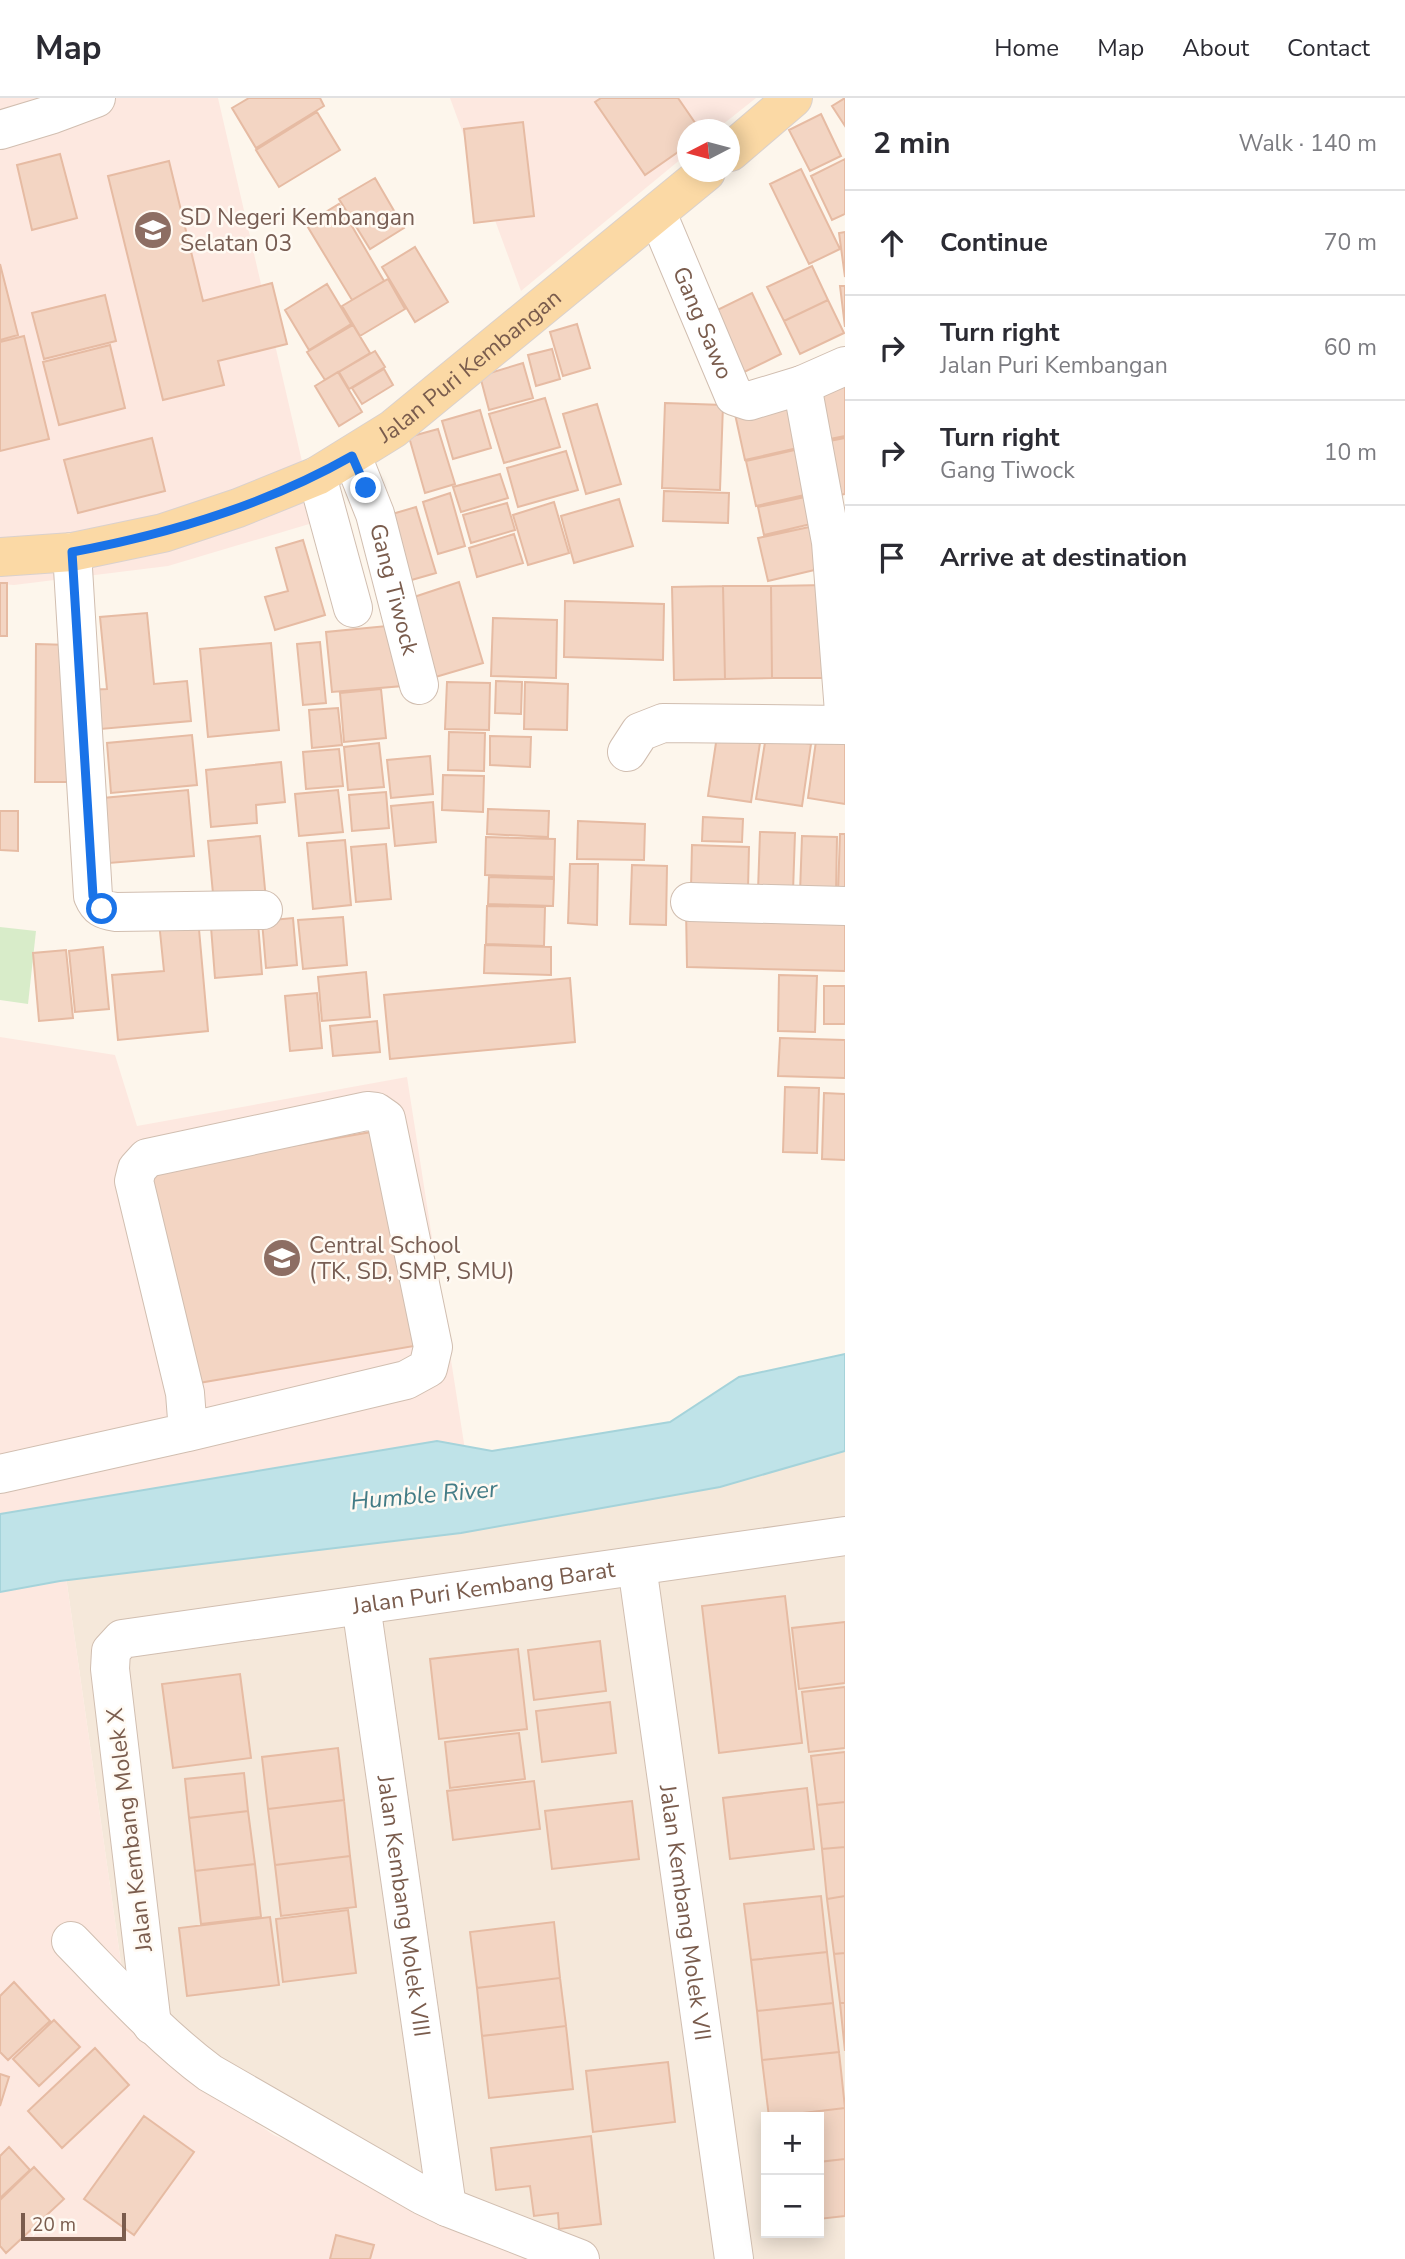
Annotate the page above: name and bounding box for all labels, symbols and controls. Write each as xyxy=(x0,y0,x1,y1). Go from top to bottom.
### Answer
text: Map xyxy=(35,26,102,71)
text: Home xyxy=(994,32,1059,64)
text: Map xyxy=(1097,32,1144,64)
text: About xyxy=(1182,32,1249,64)
text: Contact xyxy=(1287,32,1370,64)
north arrow xyxy=(677,119,740,182)
text: 2 min xyxy=(873,123,951,164)
text: Walk · 140 m xyxy=(1238,128,1377,159)
place label: SD Negeri Kembangan Selatan 03 xyxy=(180,202,415,259)
school or university icon: SD Negeri Kembangan Selatan 03 xyxy=(132,209,174,251)
icon: ahead xyxy=(873,224,911,262)
text: Continue xyxy=(940,225,1048,260)
text: 70 m xyxy=(1324,227,1377,258)
street label: Gang Sawo xyxy=(665,262,740,384)
street label: Jalan Puri Kembangan xyxy=(372,282,568,451)
text: Turn right xyxy=(940,315,1059,350)
icon: right xyxy=(873,329,911,367)
text: 60 m xyxy=(1324,332,1377,363)
text: Jalan Puri Kembangan xyxy=(940,350,1168,381)
text: Turn right xyxy=(940,420,1059,455)
icon: right xyxy=(873,434,911,472)
text: 10 m xyxy=(1324,437,1377,468)
text: Gang Tiwock xyxy=(940,455,1075,486)
route end xyxy=(350,472,381,503)
street label: Gang Tiwock xyxy=(362,520,426,659)
icon: arrive xyxy=(873,539,911,577)
text: Arrive at destination xyxy=(940,540,1187,575)
route start xyxy=(86,893,117,924)
place label: Central School (TK, SD, SMP, SMU) xyxy=(309,1230,515,1287)
school or university icon: Central School (TK, SD, SMP, SMU) xyxy=(261,1237,303,1279)
water label: Humble River xyxy=(349,1473,500,1517)
street label: Jalan Puri Kembang Barat xyxy=(349,1554,618,1622)
street label: Jalan Kembang Molek X xyxy=(99,1706,160,1955)
street label: Jalan Kembang Molek VIII xyxy=(369,1772,438,2039)
street label: Jalan Kembang Molek VII xyxy=(652,1782,718,2043)
map controls xyxy=(761,2112,824,2238)
button: + xyxy=(761,2112,824,2175)
button: − xyxy=(761,2175,824,2238)
scale bar xyxy=(21,2210,126,2242)
text: 20 m xyxy=(32,2212,76,2238)

